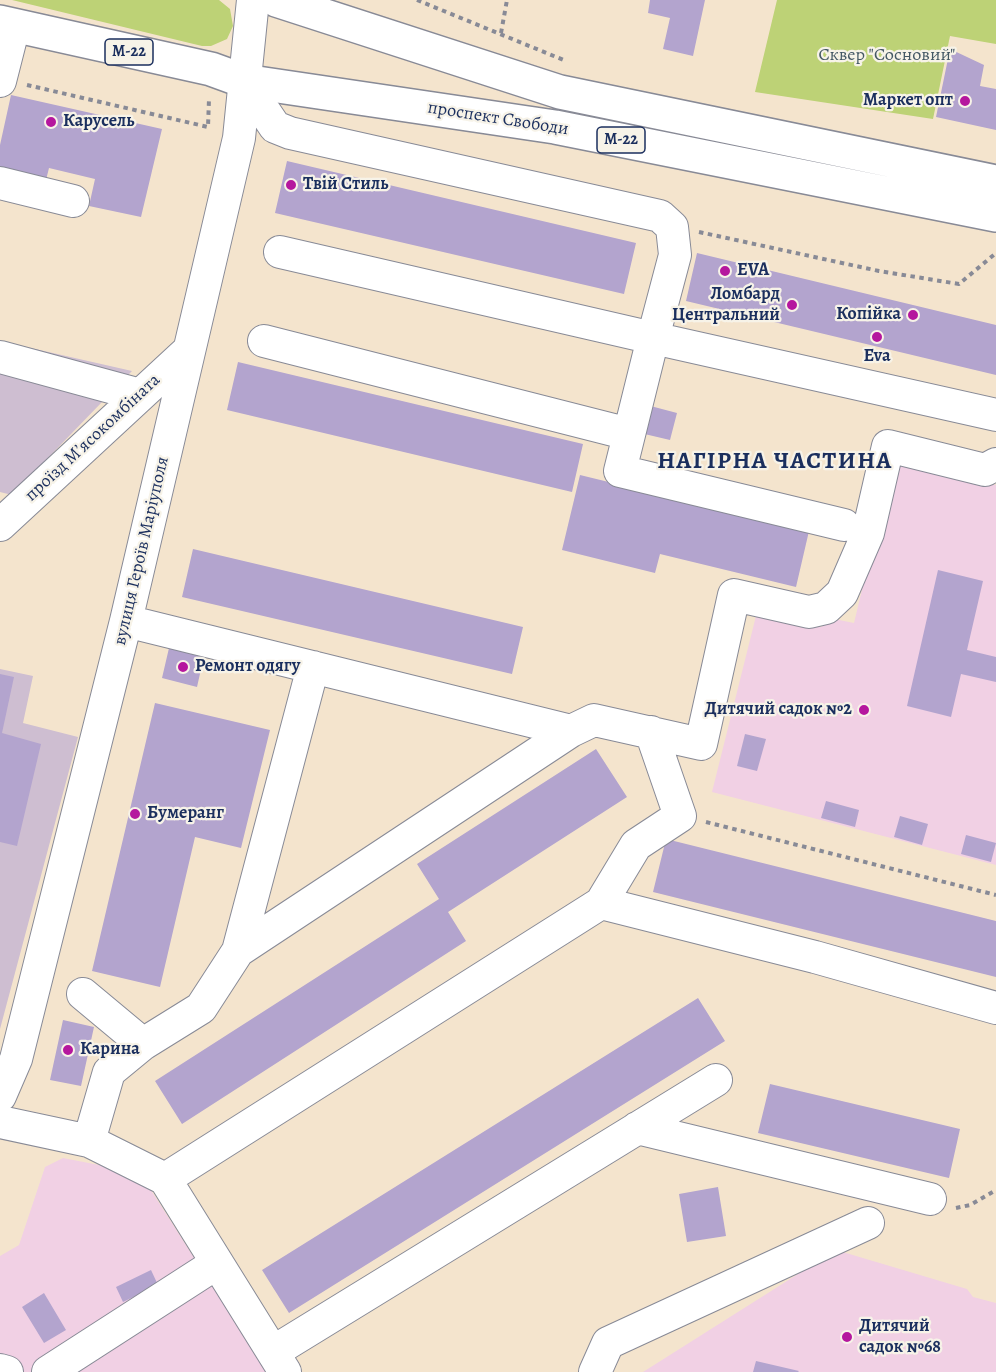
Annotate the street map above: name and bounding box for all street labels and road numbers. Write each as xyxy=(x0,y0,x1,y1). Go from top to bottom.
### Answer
road number: М-22 xyxy=(105,39,153,65)
street label: проспект Свободи xyxy=(426,97,570,141)
road number: М-22 xyxy=(597,127,645,153)
street label: проїзд Мʼясокомбіната xyxy=(21,370,165,506)
street label: вулиця Героїв Маріуполя xyxy=(110,455,174,647)

